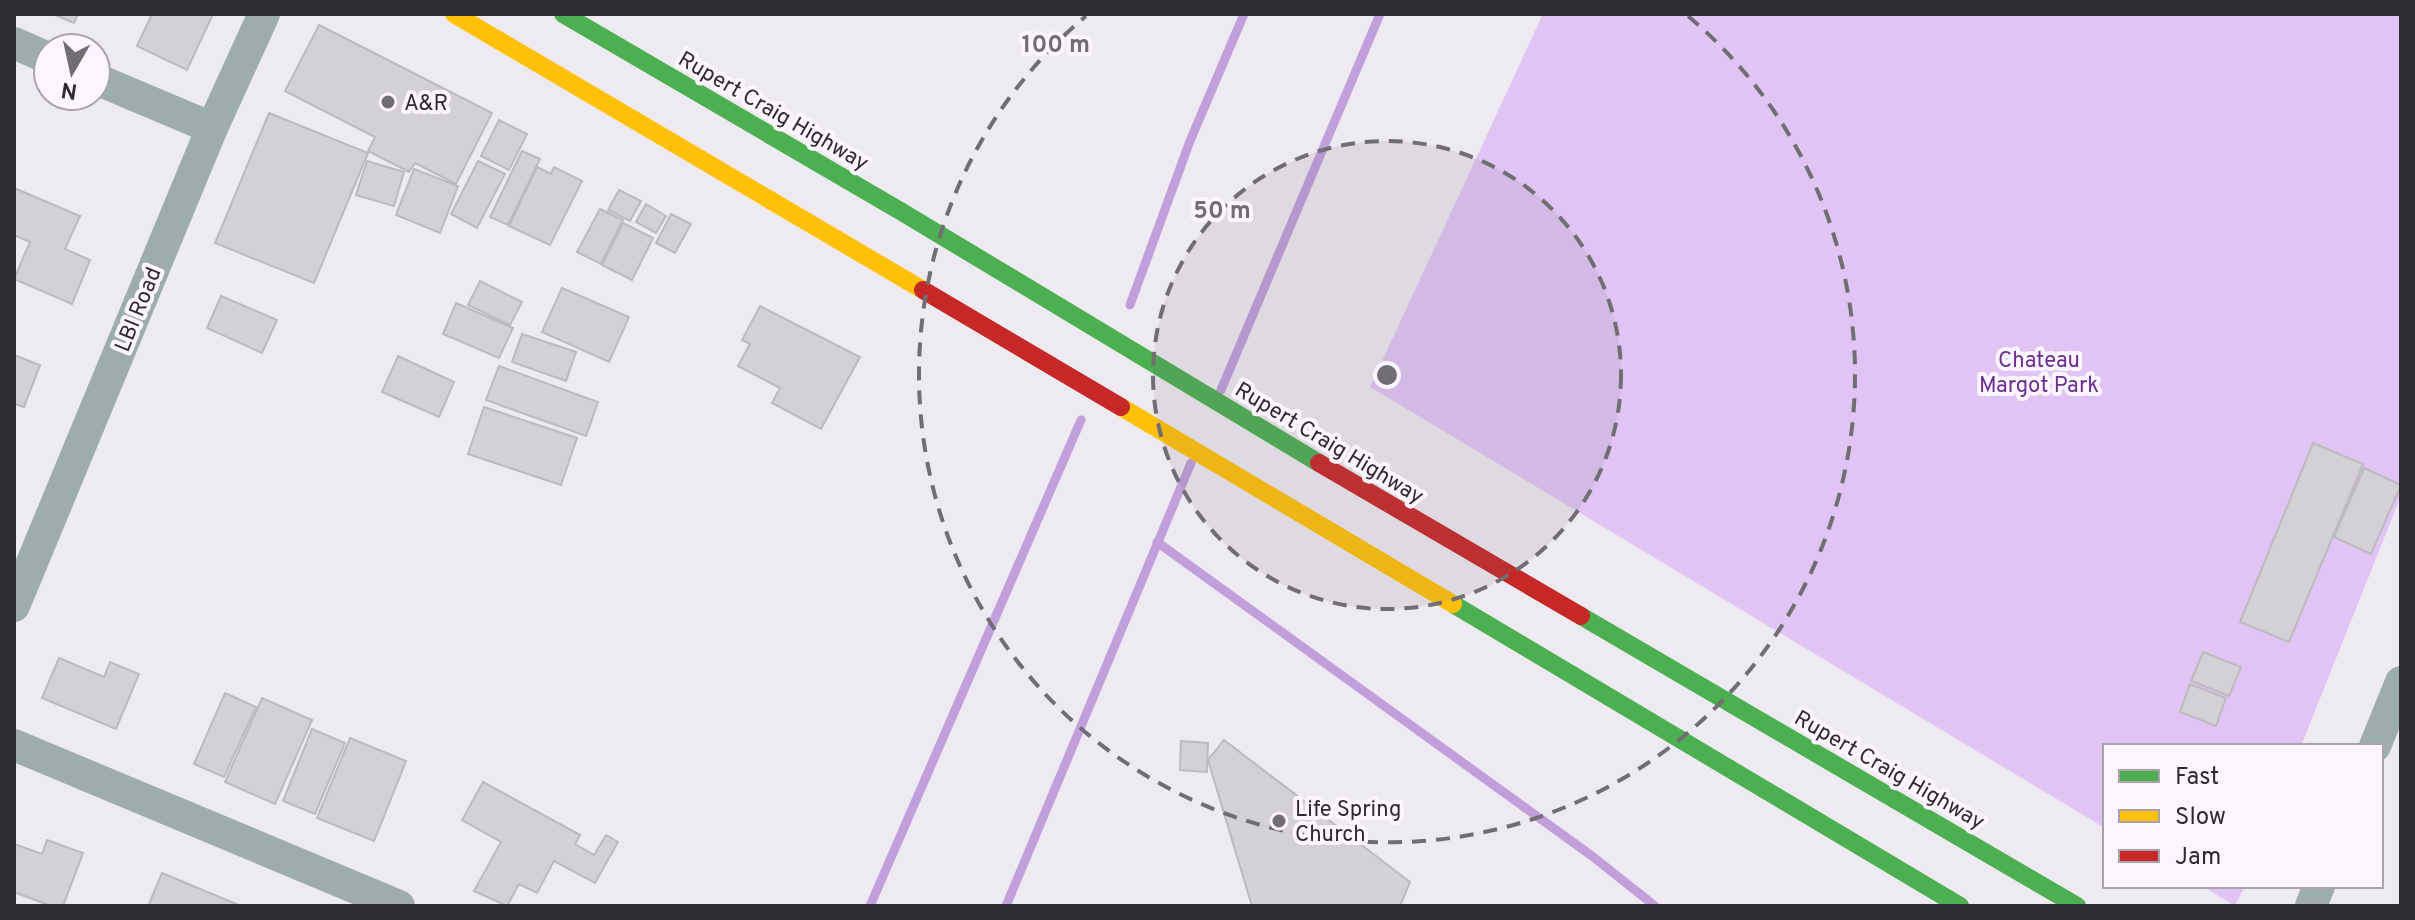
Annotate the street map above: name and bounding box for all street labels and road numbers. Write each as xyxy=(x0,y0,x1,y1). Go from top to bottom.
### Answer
street label: Rupert Craig Highway xyxy=(673,47,873,178)
street label: LBI Road xyxy=(110,264,168,356)
street label: Rupert Craig Highway xyxy=(1229,377,1428,511)
street label: Rupert Craig Highway xyxy=(1789,706,1989,837)

